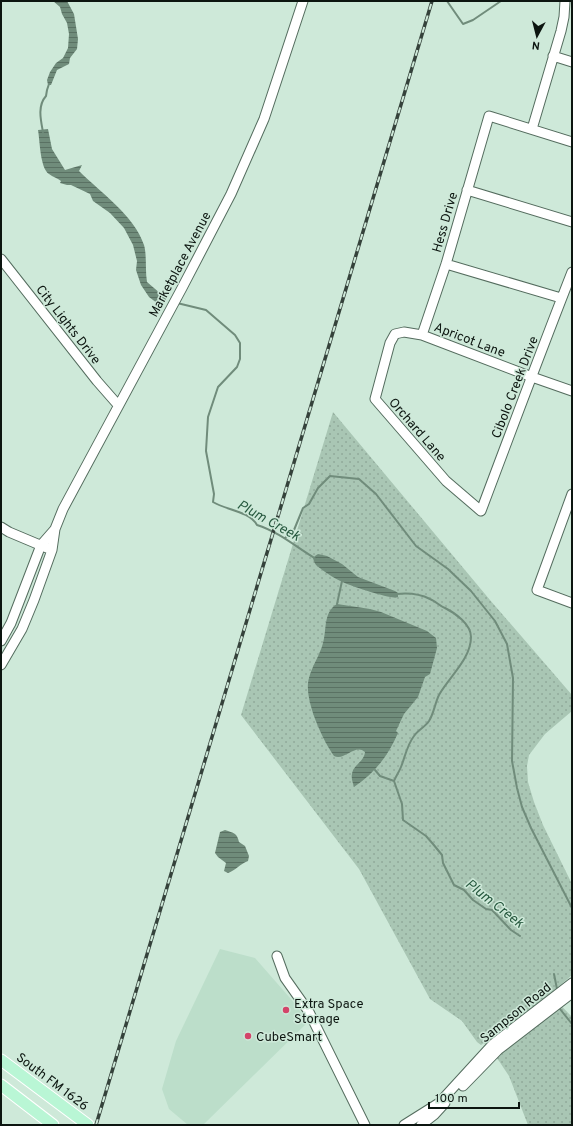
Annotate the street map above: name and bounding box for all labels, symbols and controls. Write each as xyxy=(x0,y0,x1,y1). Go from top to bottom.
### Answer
north arrow xyxy=(517,16,557,56)
text: N xyxy=(531,38,541,52)
street label: Hess Drive xyxy=(430,191,462,255)
street label: Marketplace Avenue xyxy=(146,209,215,320)
street label: City Lights Drive xyxy=(32,282,103,368)
street label: Apricot Lane xyxy=(431,320,507,362)
street label: Cibolo Creek Drive xyxy=(489,334,543,441)
street label: Orchard Lane xyxy=(385,395,448,465)
water label: Plum Creek xyxy=(234,497,304,546)
water label: Plum Creek xyxy=(461,876,527,933)
street label: Sampson Road xyxy=(477,980,555,1047)
place label: Extra Space Storage xyxy=(294,997,363,1028)
marker: Extra Space Storage xyxy=(281,1005,291,1015)
place label: CubeSmart xyxy=(256,1030,322,1046)
marker: CubeSmart xyxy=(243,1031,253,1041)
street label: South FM 1626 xyxy=(13,1050,91,1115)
scale bar xyxy=(429,1084,519,1110)
text: 100 m xyxy=(435,1091,468,1107)

